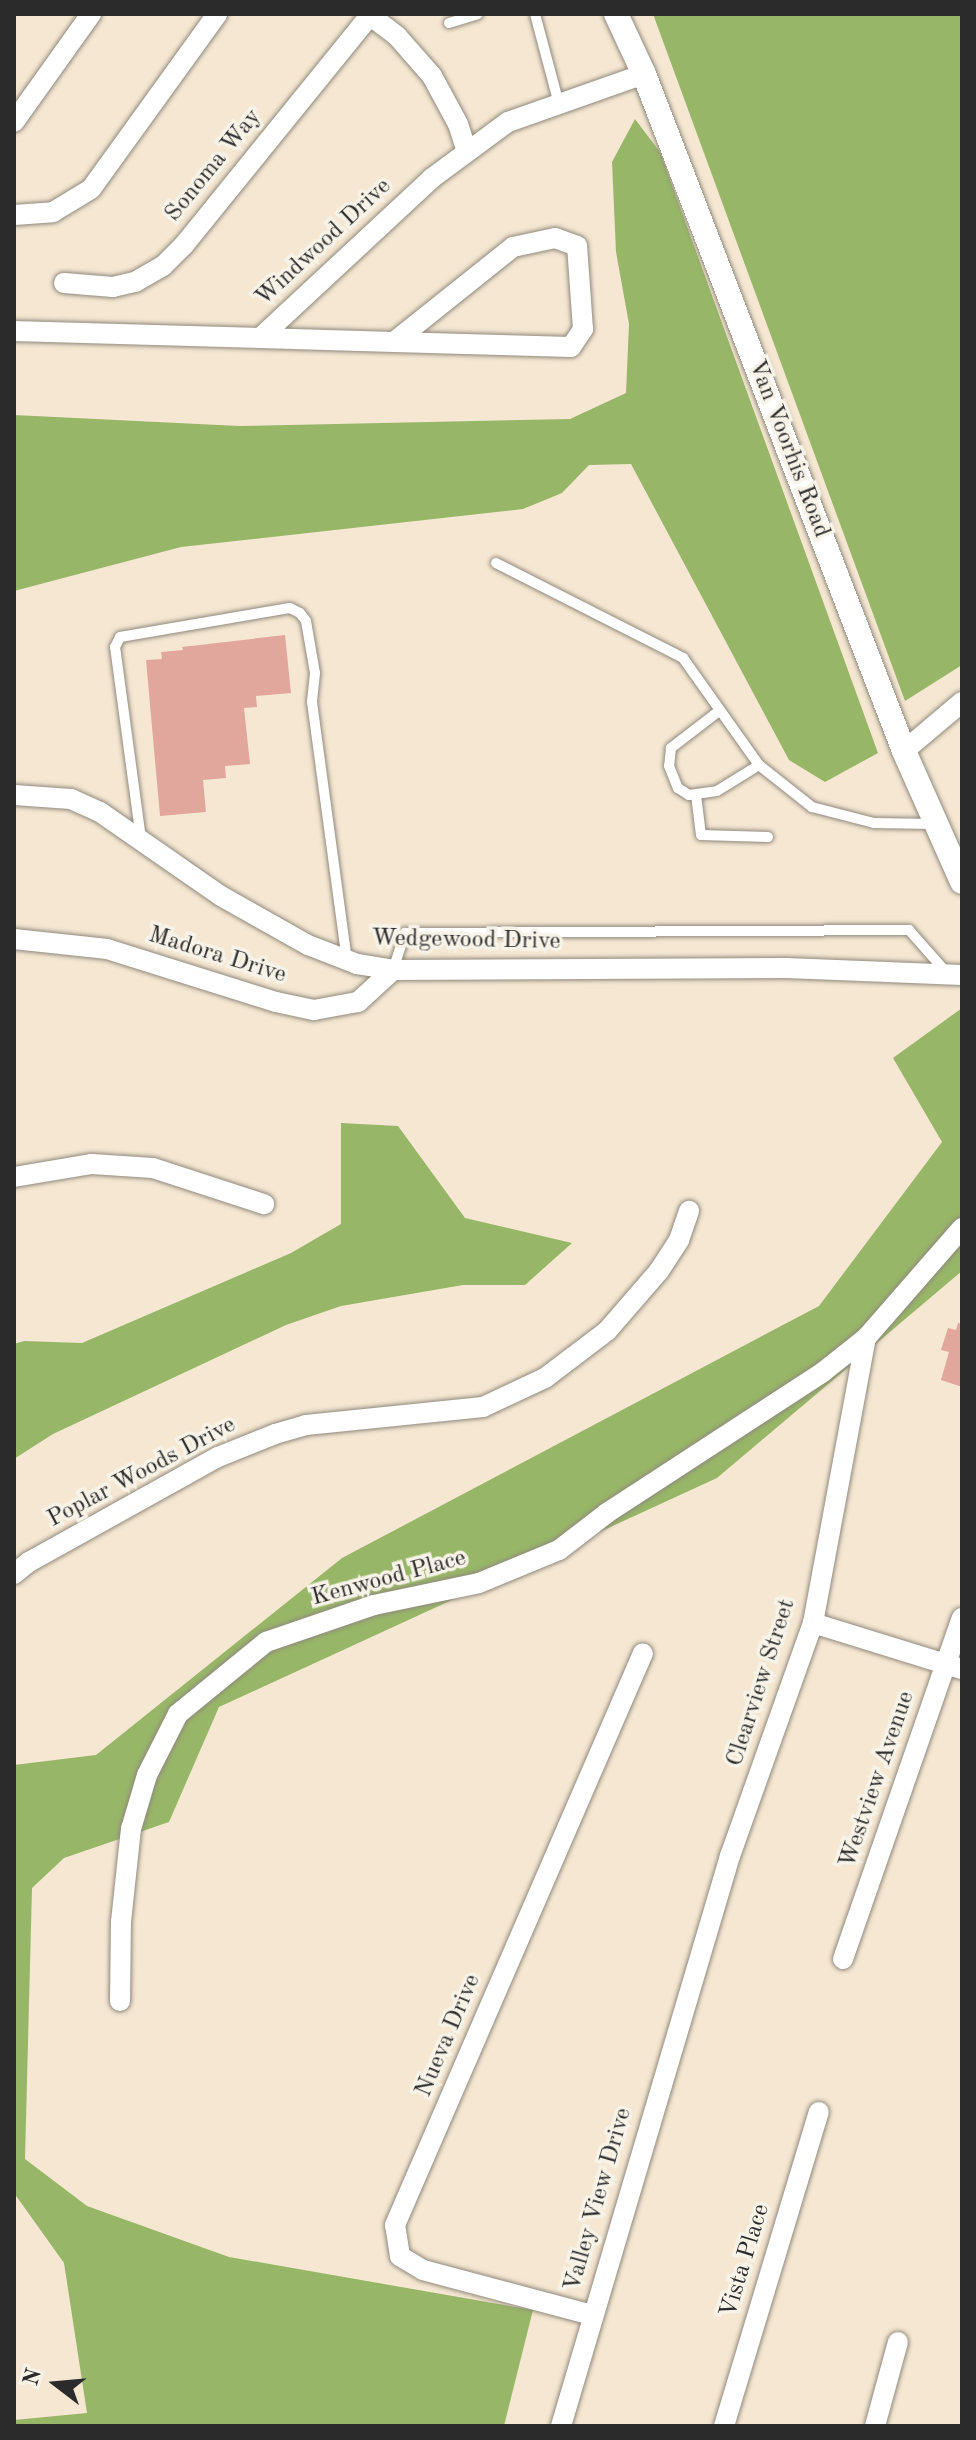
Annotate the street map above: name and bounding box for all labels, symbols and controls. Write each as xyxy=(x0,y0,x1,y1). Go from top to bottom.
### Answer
street label: Sonoma Way xyxy=(160,104,268,228)
street label: Windwood Drive xyxy=(250,173,398,313)
street label: Van Voorhis Road xyxy=(741,356,835,542)
street label: Madora Drive xyxy=(145,921,289,991)
street label: Wedgewood Drive xyxy=(371,925,561,957)
street label: Poplar Woods Drive xyxy=(43,1411,241,1535)
street label: Kenwood Place xyxy=(309,1545,469,1613)
street label: Clearview Street xyxy=(721,1596,803,1770)
street label: Westview Avenue xyxy=(834,1688,922,1872)
street label: Nueva Drive xyxy=(410,1970,488,2102)
street label: Valley View Drive xyxy=(559,2105,639,2295)
street label: Vista Place xyxy=(715,2201,777,2321)
north arrow xyxy=(16,2344,96,2424)
text: N xyxy=(20,2366,46,2388)

